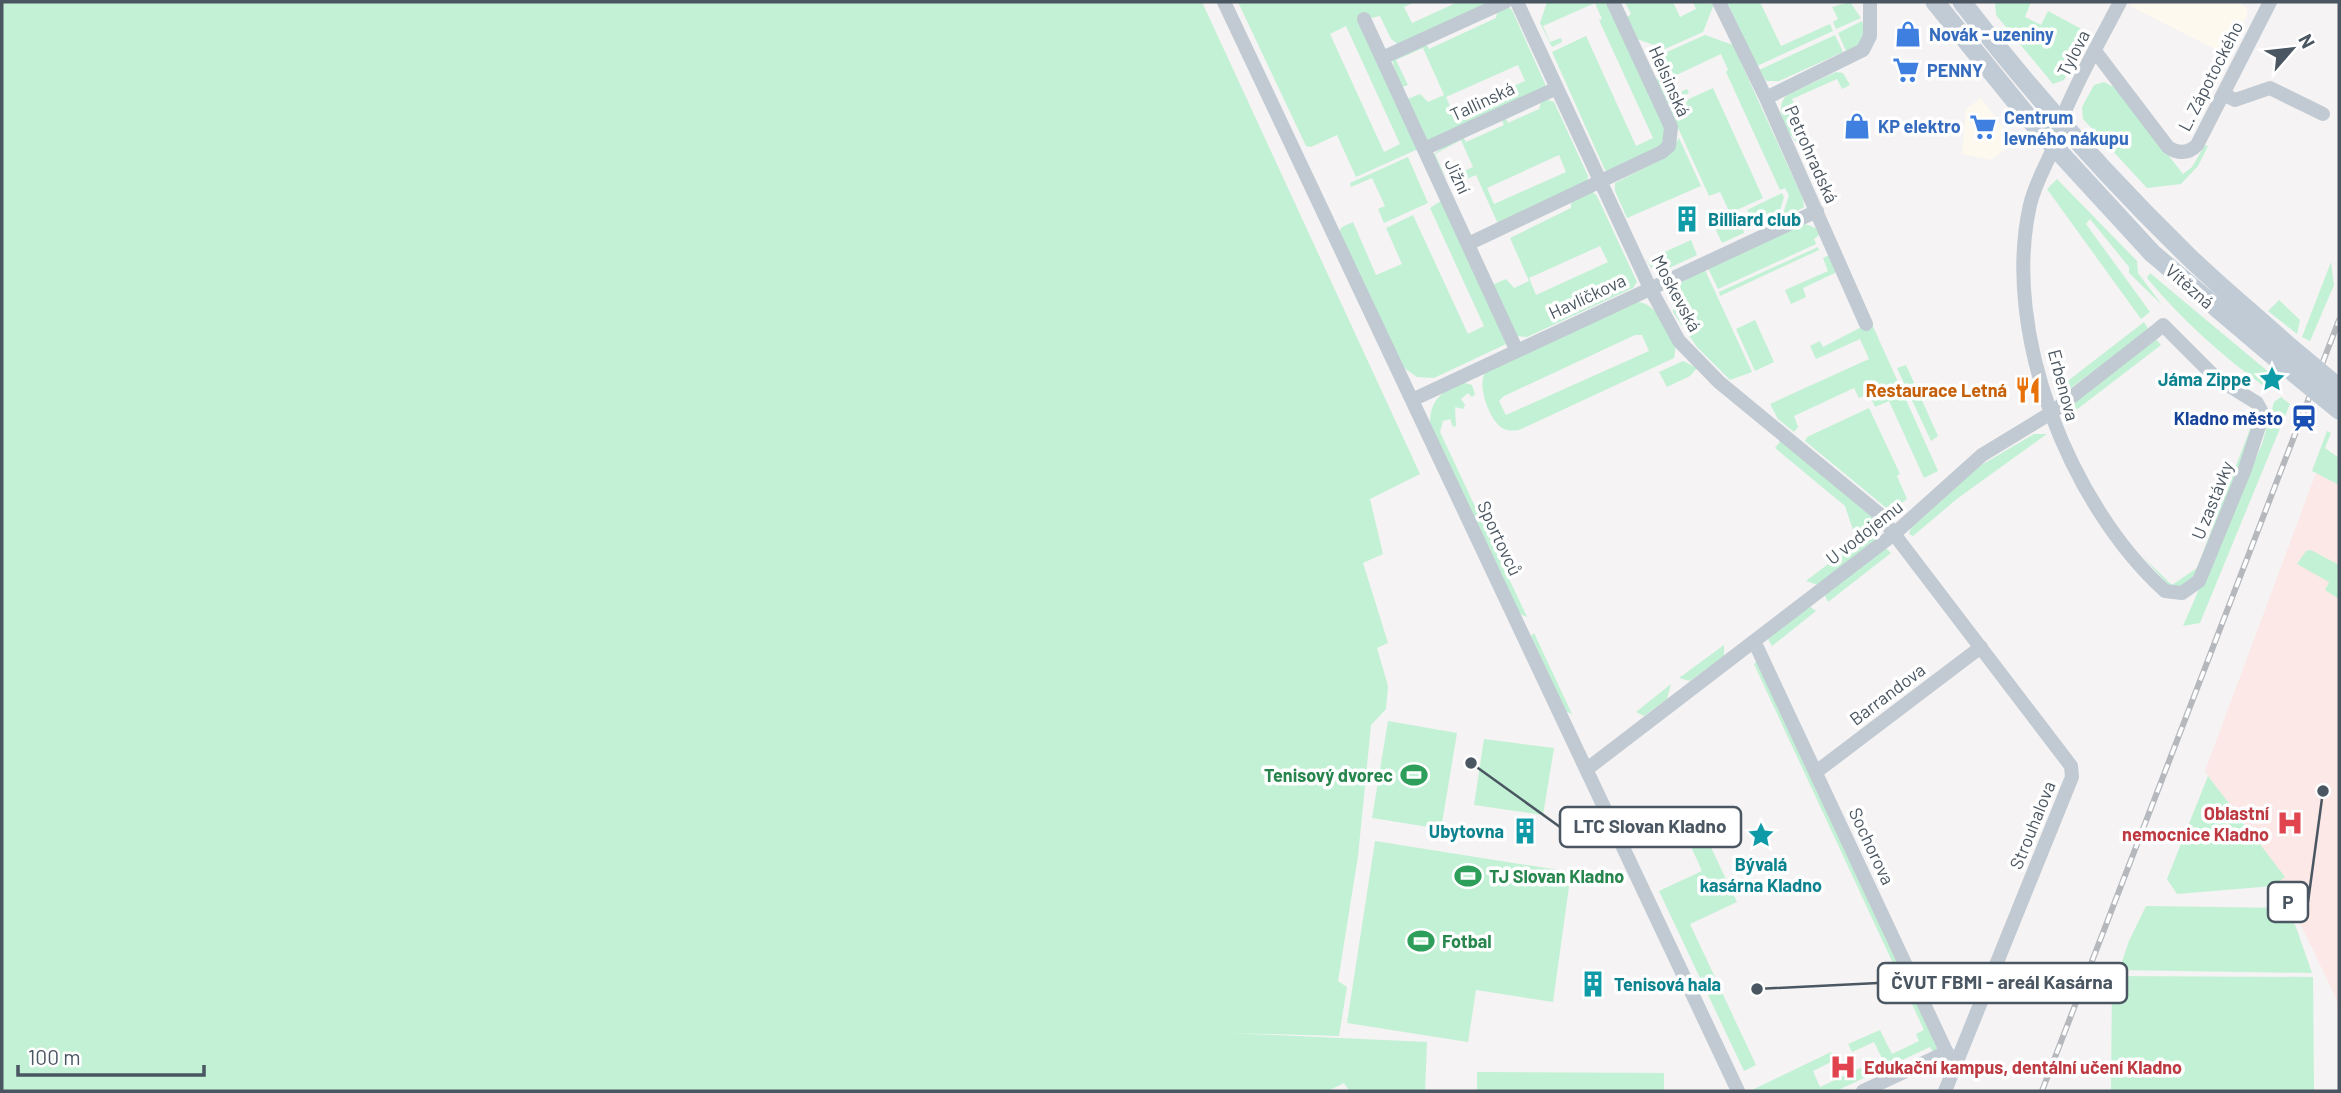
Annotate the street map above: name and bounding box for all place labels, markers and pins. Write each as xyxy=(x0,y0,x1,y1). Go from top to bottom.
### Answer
shop icon: Novák - uzeniny xyxy=(1893,19,1923,49)
place label: Novák - uzeniny xyxy=(1929,23,2054,45)
supermarket icon: PENNY xyxy=(1891,55,1921,85)
place label: PENNY xyxy=(1927,59,1983,81)
place label: Centrum levného nákupu xyxy=(2004,106,2129,149)
shop icon: KP elektro xyxy=(1842,111,1872,141)
supermarket icon: Centrum levného nákupu xyxy=(1968,112,1998,142)
place label: KP elektro xyxy=(1878,115,1961,137)
building icon: Billiard club xyxy=(1672,204,1702,234)
place label: Billiard club xyxy=(1708,208,1801,230)
place icon: Jáma Zippe xyxy=(2257,364,2287,394)
place label: Jáma Zippe xyxy=(2158,368,2251,390)
restaurant icon: Restaurace Letná xyxy=(2013,375,2043,405)
place label: Restaurace Letná xyxy=(1866,379,2007,401)
station icon: Kladno město xyxy=(2289,403,2319,433)
place label: Kladno město xyxy=(2174,407,2283,429)
sports icon: Tenisový dvorec xyxy=(1399,760,1429,790)
place label: Tenisový dvorec xyxy=(1264,764,1393,786)
place label: Oblastní nemocnice Kladno xyxy=(2122,802,2270,845)
callout: LTC Slovan Kladno xyxy=(1560,807,1741,847)
hospital icon: Oblastní nemocnice Kladno xyxy=(2275,808,2305,838)
building icon: Ubytovna xyxy=(1510,816,1540,846)
place label: Ubytovna xyxy=(1429,820,1504,842)
place icon: Bývalá kasárna Kladno xyxy=(1746,820,1776,850)
place label: Bývalá kasárna Kladno xyxy=(1700,853,1822,896)
sports icon: TJ Slovan Kladno xyxy=(1453,861,1483,891)
place label: TJ Slovan Kladno xyxy=(1489,865,1624,887)
callout: P xyxy=(2268,882,2308,922)
sports icon: Fotbal xyxy=(1406,926,1436,956)
place label: Fotbal xyxy=(1442,930,1492,952)
callout: ČVUT FBMI - areál Kasárna xyxy=(1878,963,2127,1003)
building icon: Tenisová hala xyxy=(1578,969,1608,999)
place label: Tenisová hala xyxy=(1614,973,1721,995)
hospital icon: Edukační kampus, dentální učení Kladno xyxy=(1828,1052,1858,1082)
place label: Edukační kampus, dentální učení Kladno xyxy=(1864,1056,2182,1078)

